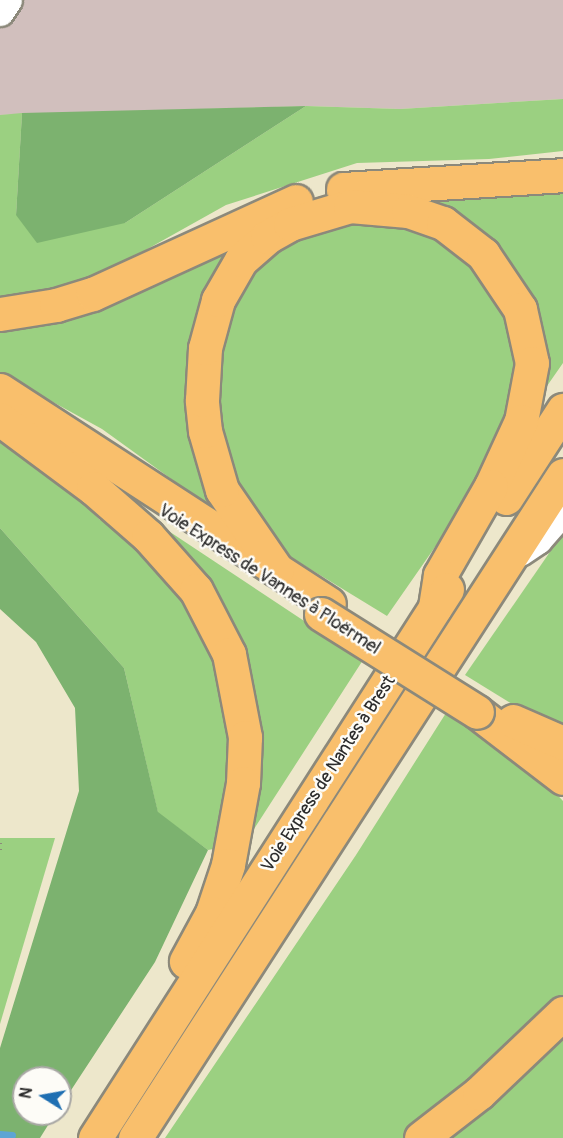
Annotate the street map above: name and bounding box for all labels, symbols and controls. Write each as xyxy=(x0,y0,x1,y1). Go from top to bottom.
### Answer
street label: Voie Express de Vannes à Ploërmel xyxy=(154,500,384,660)
street label: Voie Express de Nantes à Brest xyxy=(257,672,401,876)
north arrow xyxy=(12,1066,72,1126)
text: N xyxy=(15,1086,37,1100)

